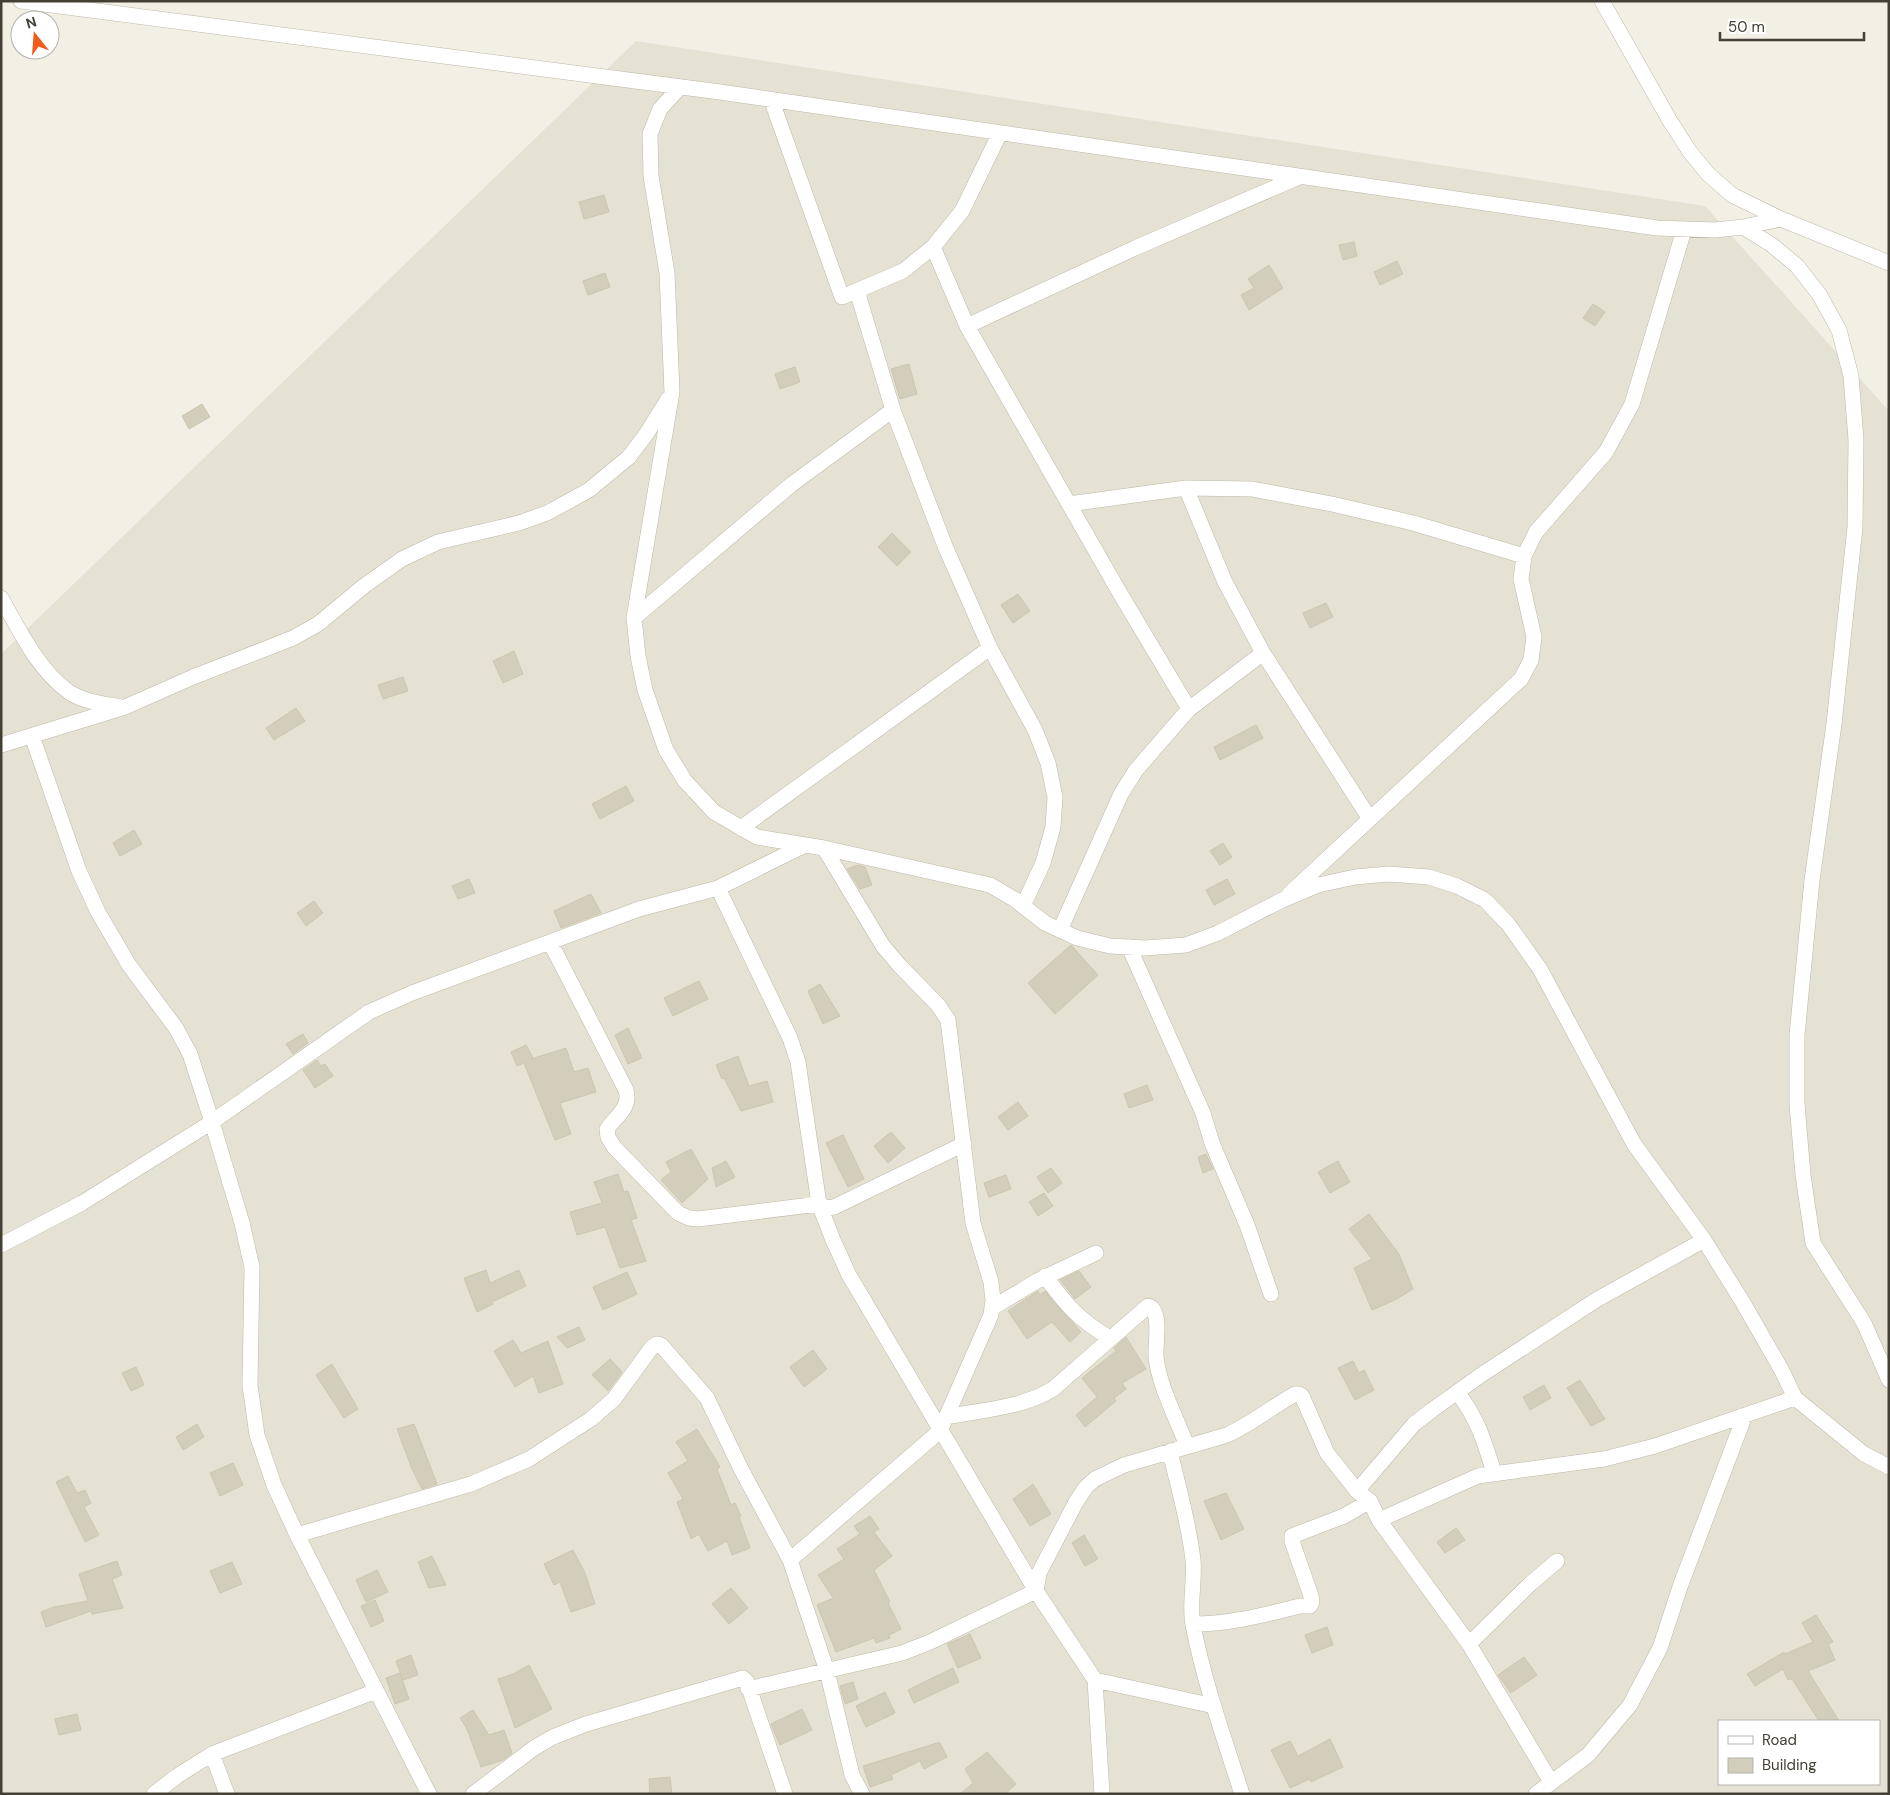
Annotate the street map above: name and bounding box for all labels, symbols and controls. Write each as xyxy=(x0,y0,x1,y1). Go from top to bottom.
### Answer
north arrow xyxy=(10,10,60,60)
scale bar xyxy=(1720,10,1864,42)
text: N xyxy=(24,12,39,33)
text: 50 m xyxy=(1728,17,1765,37)
legend xyxy=(1718,1720,1880,1785)
text: Road xyxy=(1762,1730,1797,1750)
text: Building xyxy=(1762,1755,1817,1775)

